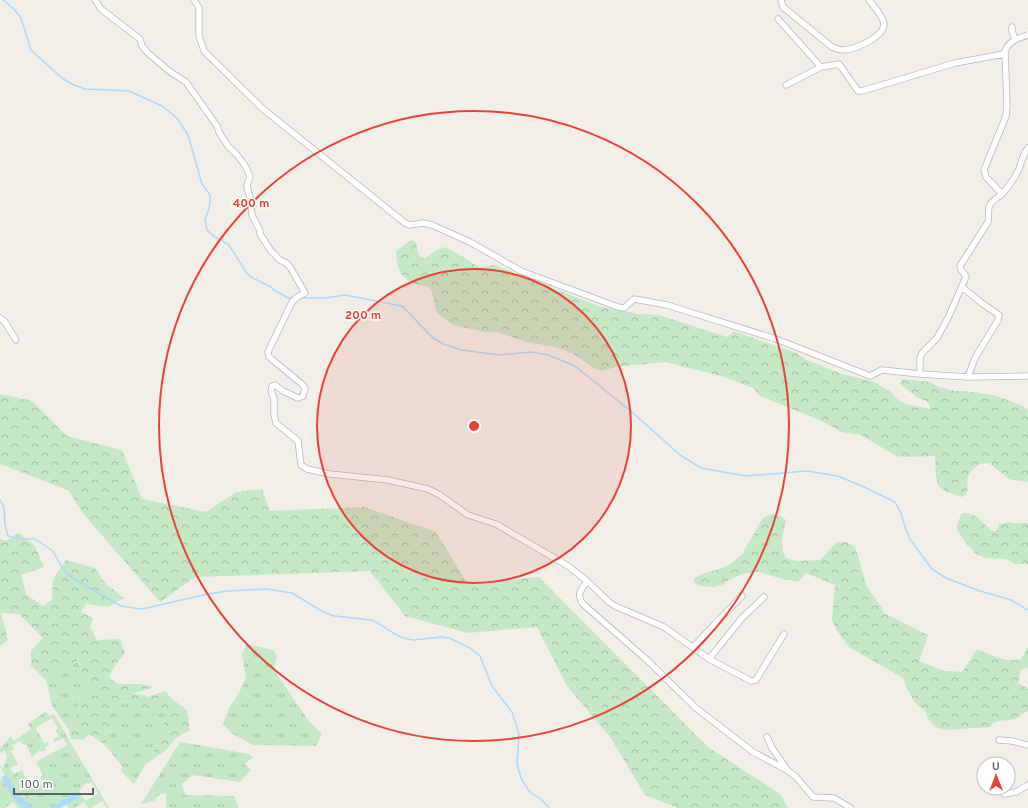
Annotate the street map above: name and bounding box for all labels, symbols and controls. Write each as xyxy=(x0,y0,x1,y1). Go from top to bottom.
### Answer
text: 400 m xyxy=(232,196,270,212)
text: 200 m xyxy=(345,308,381,324)
centre of rings xyxy=(467,419,481,433)
north arrow xyxy=(976,756,1016,796)
text: U xyxy=(992,760,1000,774)
scale bar xyxy=(14,770,93,796)
text: 100 m xyxy=(20,777,53,793)

